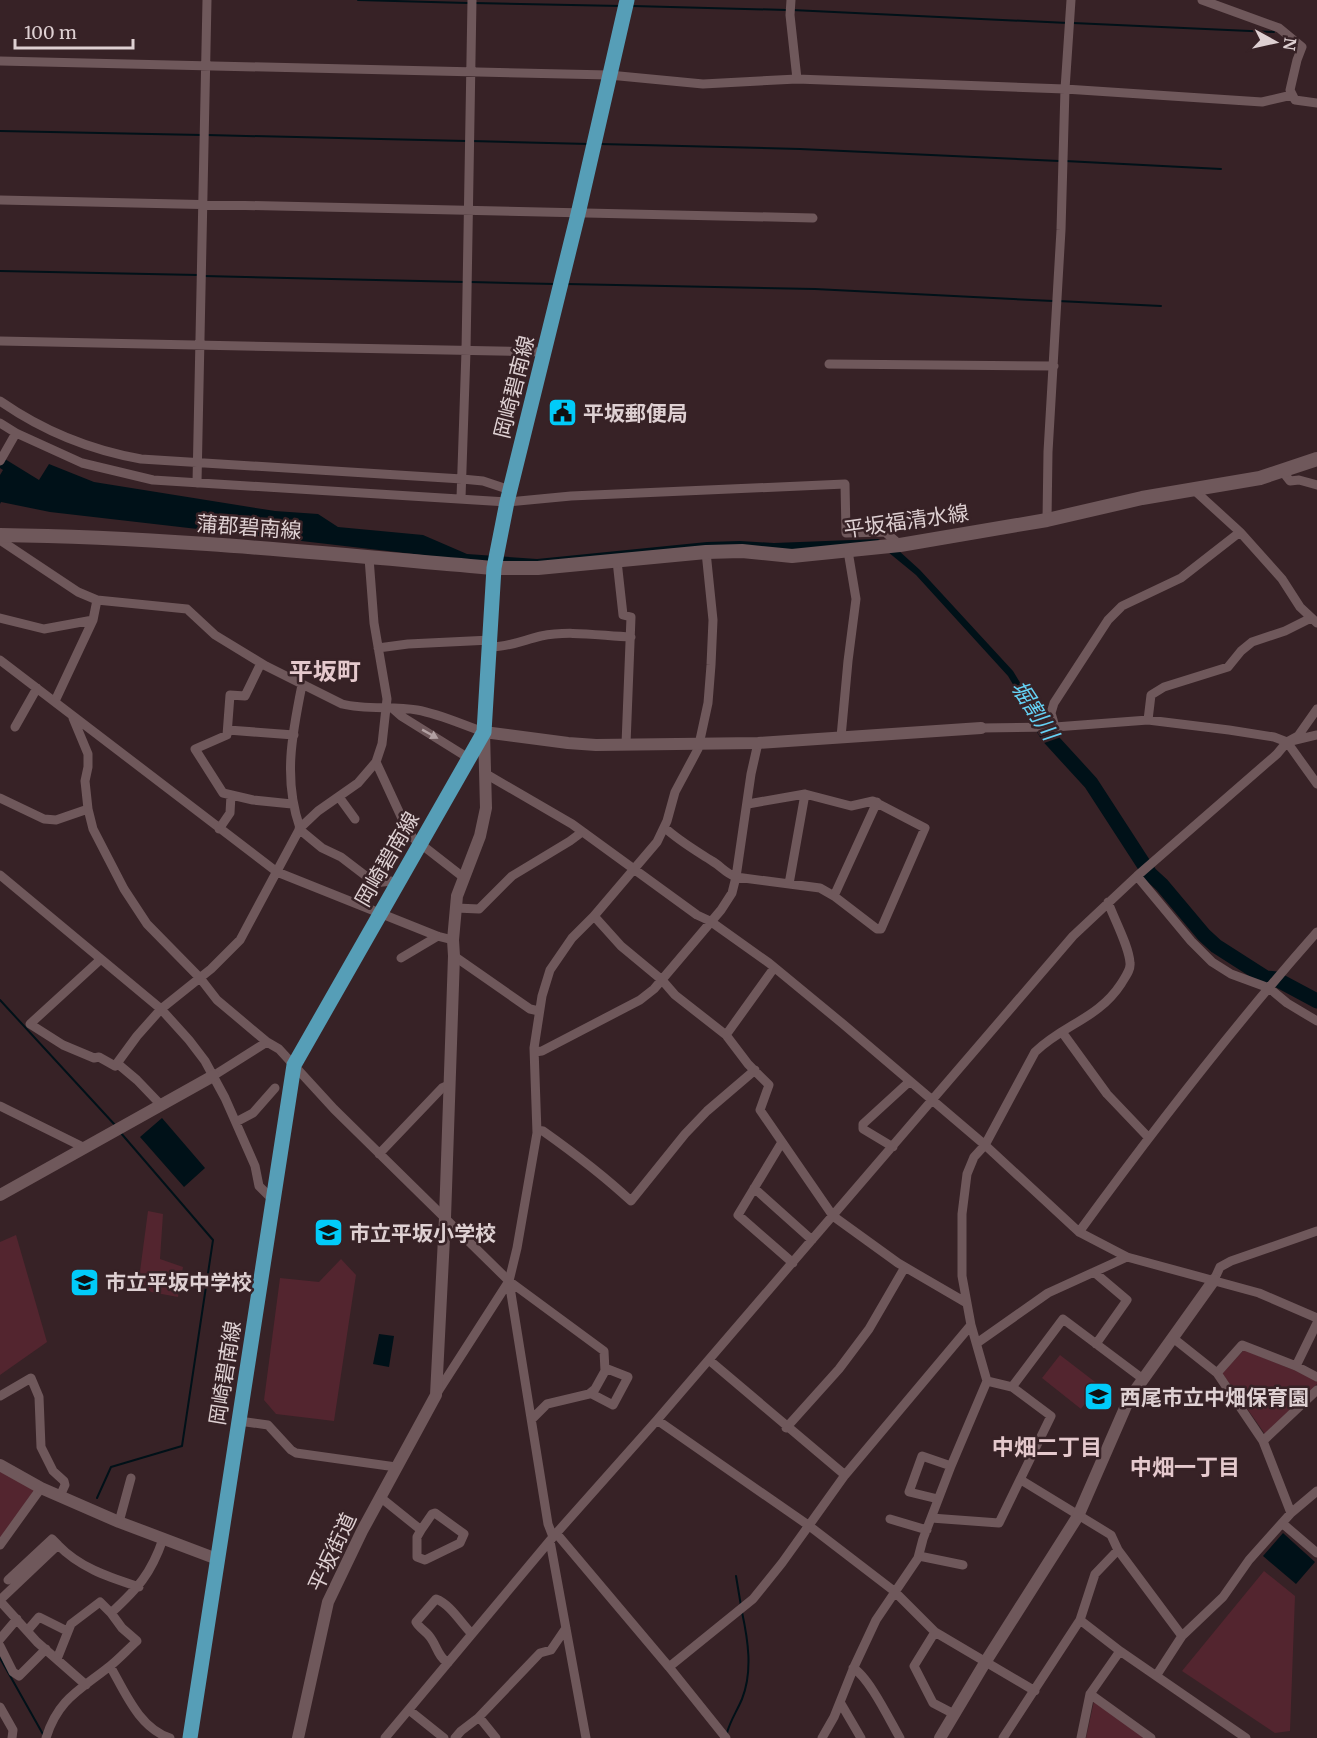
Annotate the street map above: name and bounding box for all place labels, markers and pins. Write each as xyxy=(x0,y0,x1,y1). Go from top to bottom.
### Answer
public building icon: 平坂郵便局 xyxy=(546,397,578,429)
place label: 平坂郵便局 xyxy=(583,400,688,427)
school or university icon: 市立平坂小学校 xyxy=(312,1217,344,1249)
place label: 市立平坂小学校 xyxy=(349,1220,496,1247)
school or university icon: 市立平坂中学校 xyxy=(68,1266,100,1298)
place label: 市立平坂中学校 xyxy=(105,1269,252,1296)
school or university icon: 西尾市立中畑保育園 xyxy=(1083,1381,1115,1413)
place label: 西尾市立中畑保育園 xyxy=(1120,1384,1309,1411)

